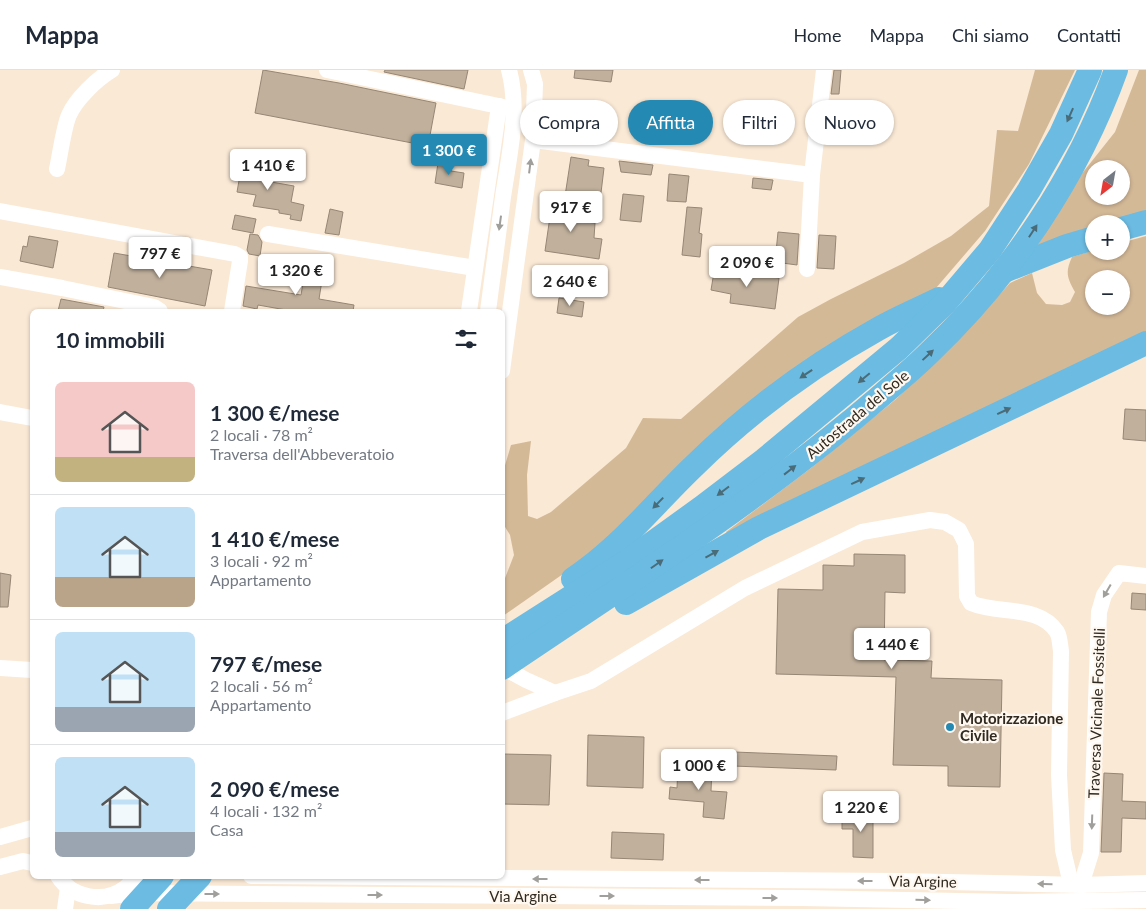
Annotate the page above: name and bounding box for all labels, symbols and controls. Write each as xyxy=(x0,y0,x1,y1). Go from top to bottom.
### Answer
text: Mappa xyxy=(25,20,99,49)
text: Home xyxy=(793,24,841,46)
text: Mappa xyxy=(869,24,924,46)
text: Chi siamo xyxy=(952,24,1029,46)
text: Contatti xyxy=(1057,24,1121,46)
chip: Compra xyxy=(520,100,618,145)
chip: Affitta xyxy=(628,100,713,145)
chip: Filtri xyxy=(723,100,795,145)
chip: Nuovo xyxy=(805,100,894,145)
one-way arrow xyxy=(1066,108,1074,122)
pin: 1 300 € xyxy=(403,134,495,176)
text: 1 300 € xyxy=(422,140,476,159)
pin: 1 410 € xyxy=(222,148,314,191)
text: 1 410 € xyxy=(241,155,295,174)
one-way arrow xyxy=(526,158,534,174)
north arrow xyxy=(1085,160,1130,205)
map controls xyxy=(1085,160,1130,315)
pin: 917 € xyxy=(536,190,606,233)
text: 917 € xyxy=(550,197,592,216)
one-way arrow xyxy=(495,215,503,231)
button: + xyxy=(1085,215,1130,260)
one-way arrow xyxy=(1028,224,1037,238)
pin: 797 € xyxy=(125,236,195,279)
text: 797 € xyxy=(139,243,181,262)
pin: 2 090 € xyxy=(701,246,793,288)
text: 2 090 € xyxy=(720,252,774,271)
pin: 1 320 € xyxy=(250,254,342,296)
text: 1 320 € xyxy=(269,260,323,279)
pin: 2 640 € xyxy=(524,264,616,307)
button: − xyxy=(1085,270,1130,315)
text: 2 640 € xyxy=(543,271,597,290)
icon: filters xyxy=(452,325,480,353)
text: 10 immobili xyxy=(55,327,165,352)
one-way arrow xyxy=(921,349,933,361)
street label: Autostrada del Sole xyxy=(802,366,912,462)
one-way arrow xyxy=(800,369,813,379)
one-way arrow xyxy=(857,372,870,383)
text: 1 300 €/mese xyxy=(210,400,340,425)
icon: home xyxy=(95,402,155,462)
one-way arrow xyxy=(997,407,1011,415)
text: 2 locali · 78 m² xyxy=(210,425,313,444)
text: Traversa dell'Abbeveratoio xyxy=(210,444,394,463)
one-way arrow xyxy=(783,465,796,476)
one-way arrow xyxy=(851,477,865,485)
one-way arrow xyxy=(717,485,730,496)
one-way arrow xyxy=(652,497,664,509)
text: 1 410 €/mese xyxy=(210,526,340,551)
icon: home xyxy=(95,527,155,587)
one-way arrow xyxy=(705,550,720,558)
text: 3 locali · 92 m² xyxy=(210,551,313,570)
one-way arrow xyxy=(650,559,664,569)
text: Appartamento xyxy=(210,570,311,589)
one-way arrow xyxy=(1103,585,1112,598)
pin: 1 440 € xyxy=(846,628,938,670)
street label: Traversa Vicinale Fossitelli xyxy=(1084,628,1108,798)
text: 1 440 € xyxy=(865,634,919,653)
text: 797 €/mese xyxy=(210,651,322,676)
icon: home xyxy=(95,652,155,712)
text: 2 locali · 56 m² xyxy=(210,676,313,695)
text: Appartamento xyxy=(210,695,311,714)
place label: Motorizzazione Civile xyxy=(960,709,1063,744)
marker: Motorizzazione Civile xyxy=(944,721,956,733)
pin: 1 000 € xyxy=(653,748,745,791)
text: 1 000 € xyxy=(672,755,726,774)
text: 2 090 €/mese xyxy=(210,776,340,801)
icon: home xyxy=(95,777,155,837)
pin: 1 220 € xyxy=(815,790,907,833)
text: 1 220 € xyxy=(834,797,888,816)
text: 4 locali · 132 m² xyxy=(210,801,322,820)
one-way arrow xyxy=(1088,814,1096,830)
text: Casa xyxy=(210,820,244,839)
street label: Via Argine xyxy=(889,871,957,891)
one-way arrow xyxy=(532,875,548,883)
one-way arrow xyxy=(694,876,710,884)
one-way arrow xyxy=(857,877,873,885)
one-way arrow xyxy=(1037,880,1053,888)
street label: Via Argine xyxy=(489,887,557,905)
one-way arrow xyxy=(204,891,220,899)
one-way arrow xyxy=(367,891,383,899)
one-way arrow xyxy=(599,892,615,900)
one-way arrow xyxy=(762,894,778,902)
one-way arrow xyxy=(915,896,931,904)

